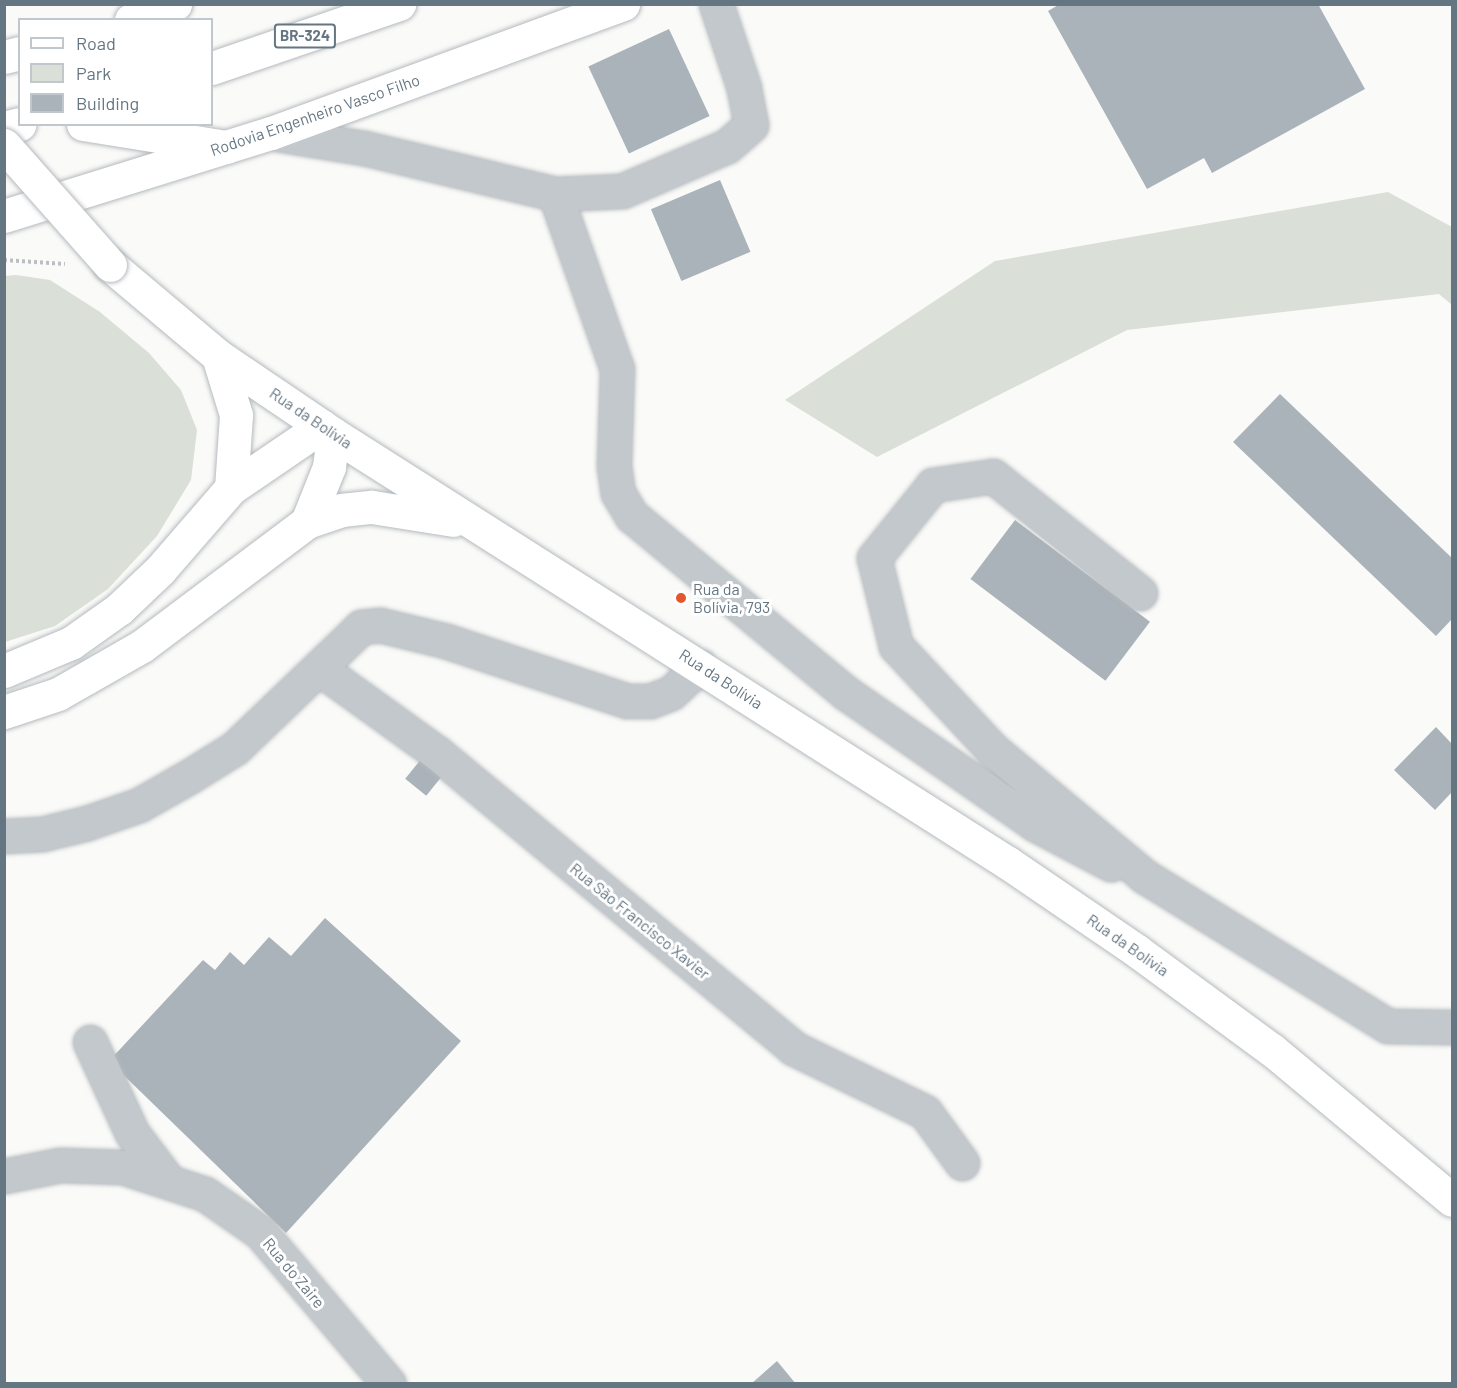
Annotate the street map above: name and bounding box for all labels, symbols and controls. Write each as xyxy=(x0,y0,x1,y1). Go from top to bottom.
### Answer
legend xyxy=(18,18,213,126)
road number: BR-324 xyxy=(274,24,336,48)
text: Road xyxy=(76,32,116,54)
text: Park xyxy=(76,62,111,84)
street label: Rodovia Engenheiro Vasco Filho xyxy=(208,70,422,160)
text: Building xyxy=(76,92,139,114)
street label: Rua da Bolívia xyxy=(266,383,356,453)
place label: Rua da Bolívia, 793 xyxy=(693,579,770,617)
marker: Rua da Bolívia, 793 xyxy=(674,591,688,605)
street label: Rua da Bolívia xyxy=(676,645,766,713)
street label: Rua São Francisco Xavier xyxy=(566,859,714,983)
street label: Rua da Bolívia xyxy=(1083,910,1173,980)
street label: Rua do Zaire xyxy=(259,1234,329,1312)

